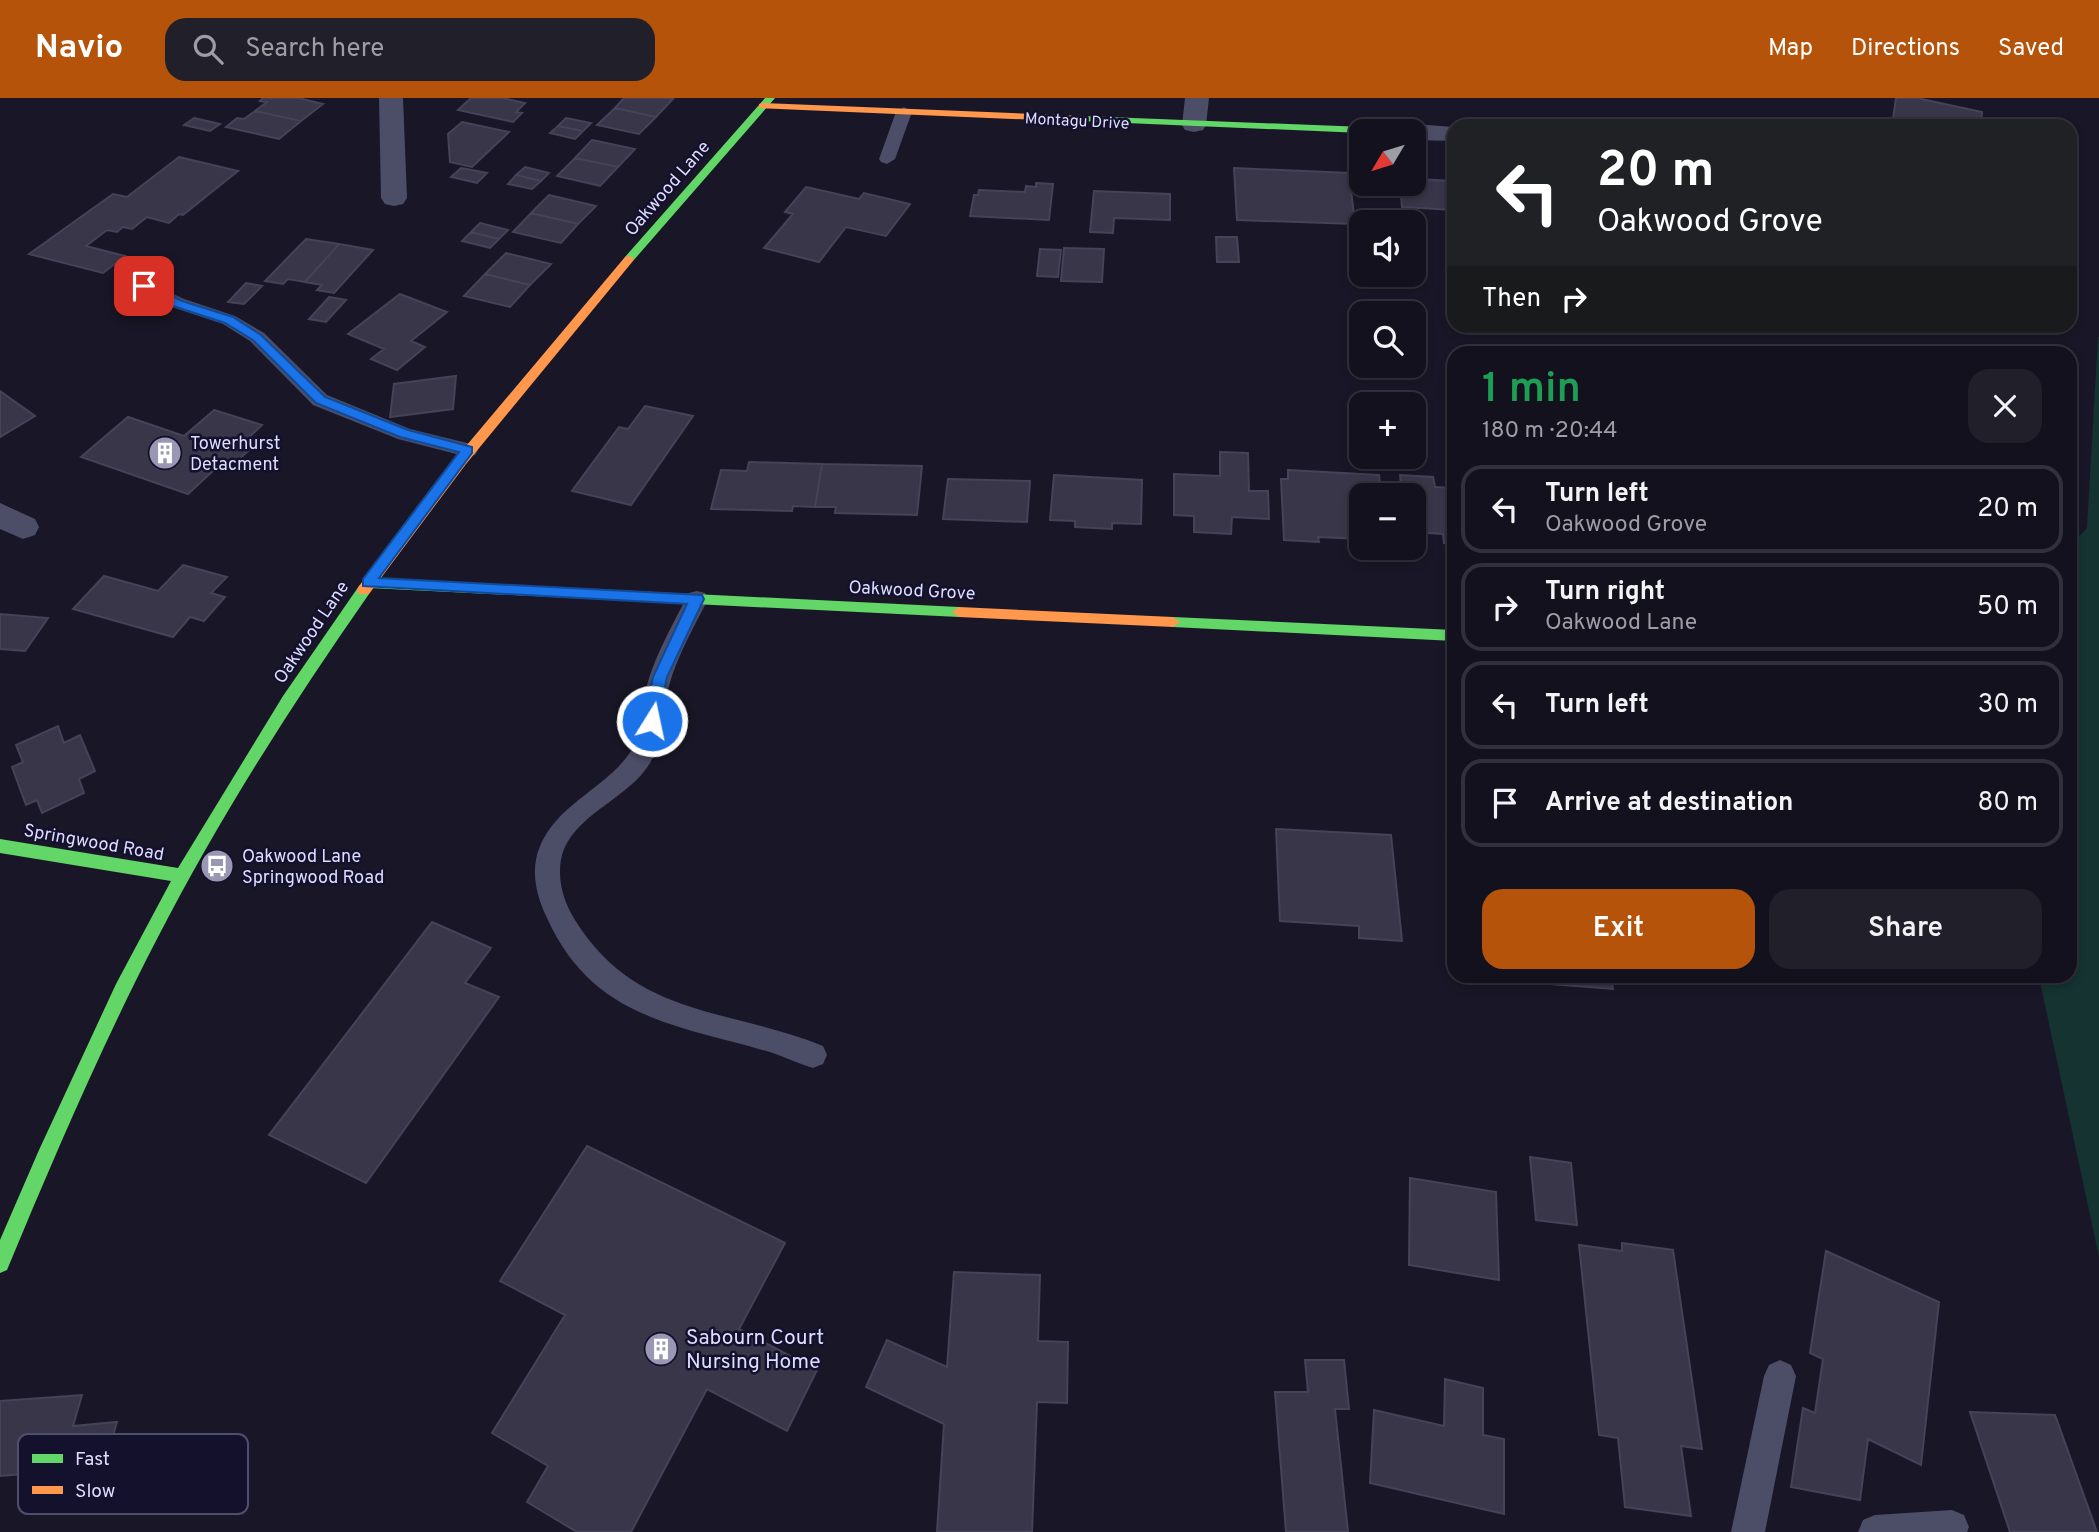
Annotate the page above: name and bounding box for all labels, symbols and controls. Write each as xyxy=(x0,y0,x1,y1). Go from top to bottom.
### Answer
search box xyxy=(165,18,655,81)
text: Navio xyxy=(35,28,123,70)
icon: search xyxy=(189,30,227,68)
text: Search here xyxy=(245,33,384,66)
text: Map xyxy=(1768,34,1813,64)
text: Directions xyxy=(1851,34,1960,64)
text: Saved xyxy=(1998,34,2064,64)
street label: Montagu Drive xyxy=(1024,109,1130,135)
north arrow xyxy=(1349,119,1426,196)
map controls xyxy=(1349,119,1426,560)
street label: Oakwood Lane xyxy=(620,136,716,241)
text: 20 m xyxy=(1597,142,1714,204)
icon: left xyxy=(1482,147,1573,238)
text: Oakwood Grove xyxy=(1597,203,1823,243)
button: sound xyxy=(1349,210,1426,287)
pin xyxy=(114,256,174,316)
icon: arrive xyxy=(125,267,163,305)
icon: right xyxy=(1555,280,1593,318)
text: Then xyxy=(1482,283,1541,316)
button: search xyxy=(1349,301,1426,378)
text: 1 min xyxy=(1482,364,1581,417)
button: close xyxy=(1968,369,2042,443)
button: + xyxy=(1349,392,1426,469)
text: 180 m · 20:44 xyxy=(1482,417,1617,446)
place label: Towerhurst Detacment xyxy=(190,433,281,477)
building icon: Towerhurst Detacment xyxy=(146,434,184,472)
text: Turn left xyxy=(1545,478,1649,511)
button: − xyxy=(1349,483,1426,560)
icon: left xyxy=(1486,490,1524,528)
text: 20 m xyxy=(1977,493,2038,526)
text: Oakwood Grove xyxy=(1545,511,1707,540)
text: Turn right xyxy=(1545,576,1665,609)
street label: Oakwood Lane xyxy=(269,577,355,689)
street label: Oakwood Grove xyxy=(848,577,976,606)
icon: right xyxy=(1486,588,1524,626)
text: 50 m xyxy=(1977,591,2038,624)
text: Oakwood Lane xyxy=(1545,609,1697,638)
position arrow xyxy=(615,684,689,758)
icon: left xyxy=(1486,686,1524,724)
text: Turn left xyxy=(1545,689,1649,722)
text: 30 m xyxy=(1978,689,2038,722)
icon: arrive xyxy=(1486,784,1524,822)
text: Arrive at destination xyxy=(1545,787,1793,820)
text: 80 m xyxy=(1978,787,2038,820)
street label: Springwood Road xyxy=(22,820,166,867)
place label: Oakwood Lane Springwood Road xyxy=(242,846,384,890)
bus stop icon: Oakwood Lane Springwood Road xyxy=(198,847,236,885)
button: Exit xyxy=(1482,889,1755,969)
button: Share xyxy=(1769,889,2042,969)
place label: Sabourn Court Nursing Home xyxy=(686,1325,824,1376)
building icon: Sabourn Court Nursing Home xyxy=(642,1330,680,1368)
legend xyxy=(18,1434,248,1514)
text: Fast xyxy=(75,1448,110,1472)
text: Slow xyxy=(75,1480,115,1504)

